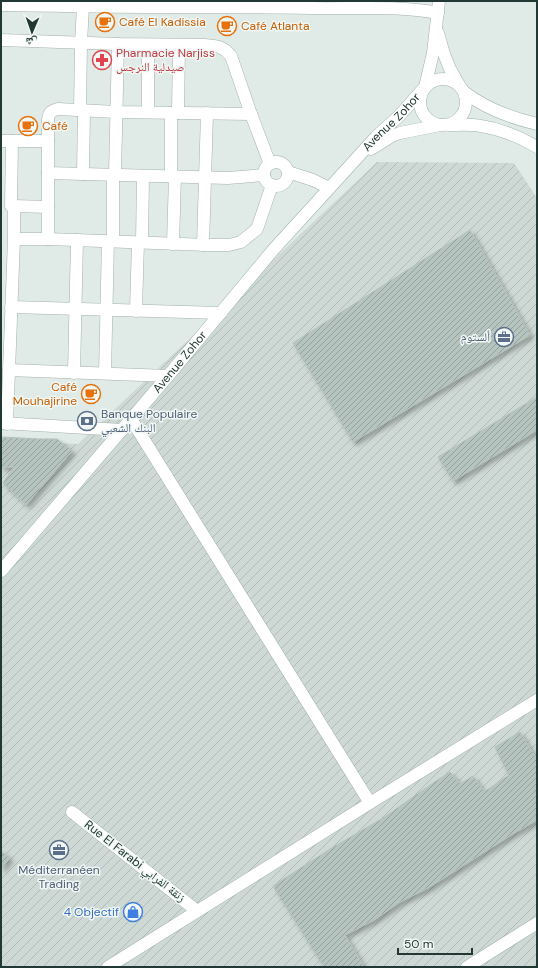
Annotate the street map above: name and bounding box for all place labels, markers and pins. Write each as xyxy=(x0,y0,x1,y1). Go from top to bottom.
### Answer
cafe icon: Café El Kadissia xyxy=(94,11,116,33)
place label: Café El Kadissia xyxy=(119,14,206,30)
cafe icon: Café Atlanta xyxy=(216,15,238,37)
place label: Café Atlanta xyxy=(241,18,309,34)
place label: Pharmacie Narjiss صيدلية النرجس xyxy=(116,45,215,75)
pharmacy icon: Pharmacie Narjiss صيدلية النرجس xyxy=(91,49,113,71)
cafe icon: Café xyxy=(17,115,39,137)
place label: Café xyxy=(42,118,68,134)
office icon: ألستوم xyxy=(493,326,515,348)
place label: ألستوم xyxy=(461,329,490,345)
place label: Café Mouhajirine xyxy=(13,379,77,409)
cafe icon: Café Mouhajirine xyxy=(80,383,102,405)
place label: Banque Populaire البنك الشعبي xyxy=(101,406,197,438)
bank icon: Banque Populaire البنك الشعبي xyxy=(76,410,98,432)
office icon: Méditerranéen Trading xyxy=(48,839,70,861)
place label: Méditerranéen Trading xyxy=(18,862,100,892)
shop icon: 4 Objectif xyxy=(122,901,144,923)
place label: 4 Objectif xyxy=(64,904,119,920)

